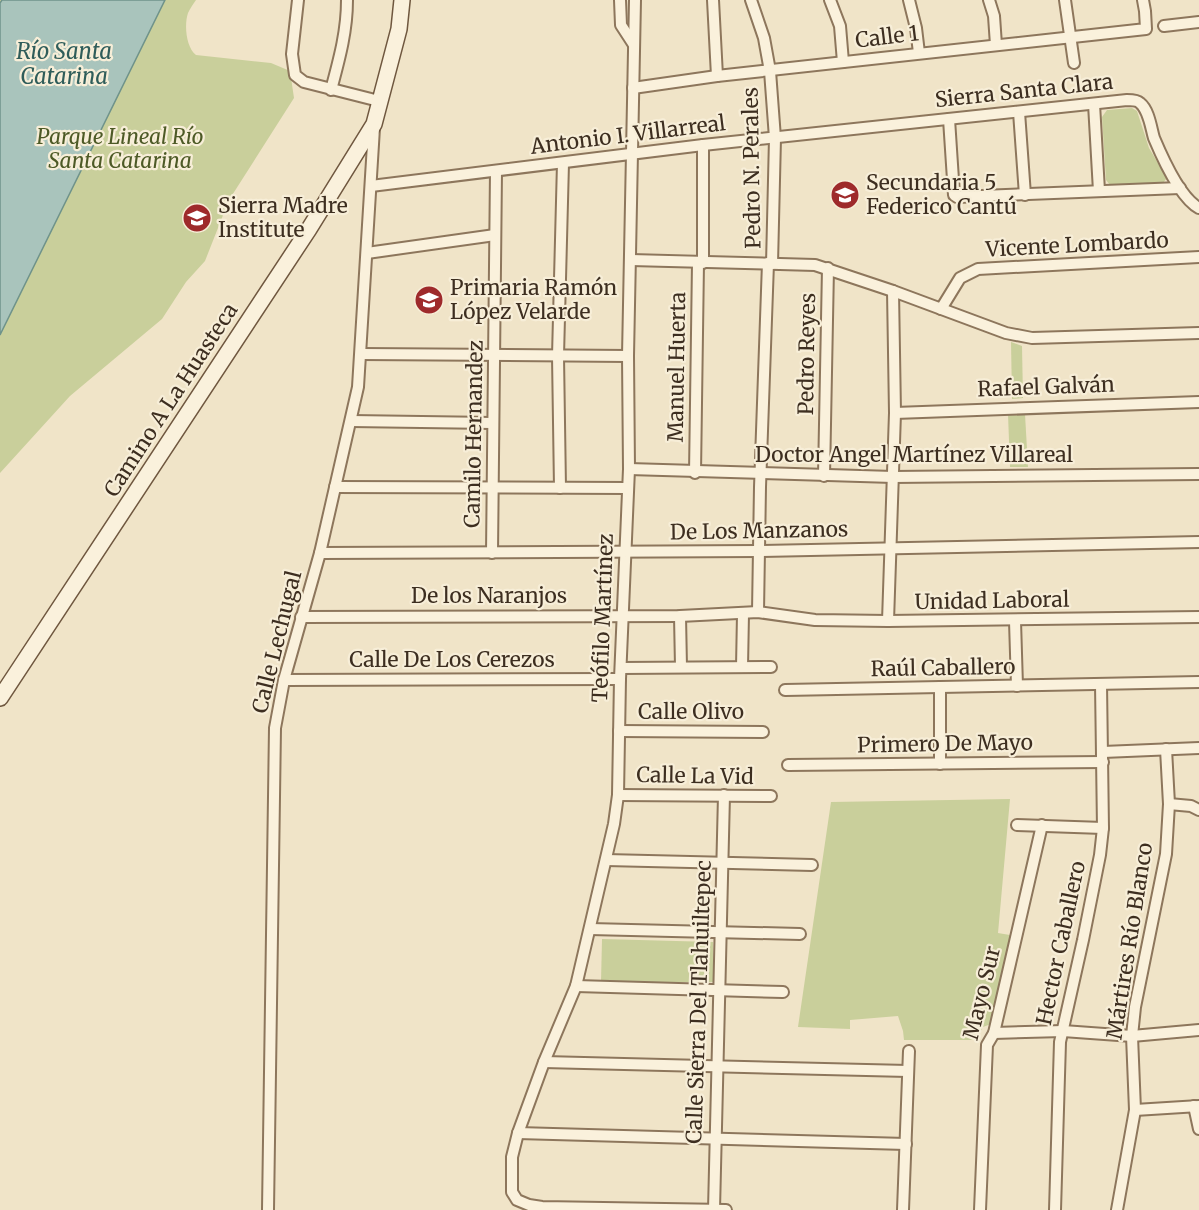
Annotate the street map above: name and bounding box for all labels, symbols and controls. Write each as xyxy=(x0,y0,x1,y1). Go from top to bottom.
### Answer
street label: Calle 1 xyxy=(854,19,920,54)
water label: Río Santa Catarina xyxy=(16,37,112,90)
street label: Sierra Santa Clara xyxy=(933,68,1114,113)
street label: Pedro N. Perales xyxy=(737,87,766,249)
street label: Antonio I. Villarreal xyxy=(528,109,727,160)
park label: Parque Lineal Río Santa Catarina xyxy=(36,123,204,174)
place label: Secundaria 5 Federico Cantú xyxy=(866,169,1017,220)
school or university icon: Secundaria 5 Federico Cantú xyxy=(829,179,861,211)
place label: Sierra Madre Institute xyxy=(218,192,348,243)
school or university icon: Sierra Madre Institute xyxy=(181,202,213,234)
street label: Vicente Lombardo xyxy=(984,226,1169,263)
place label: Primaria Ramón López Velarde xyxy=(450,274,617,325)
school or university icon: Primaria Ramón López Velarde xyxy=(413,284,445,316)
street label: Manuel Huerta xyxy=(662,292,691,442)
street label: Pedro Reyes xyxy=(792,293,821,415)
street label: Camino A La Huasteca xyxy=(98,298,243,502)
street label: Camilo Hernandez xyxy=(458,340,489,528)
street label: Rafael Galván xyxy=(977,371,1115,402)
street label: Doctor Angel Martínez Villareal xyxy=(755,441,1074,468)
street label: De Los Manzanos xyxy=(670,515,848,546)
street label: Teófilo Martínez xyxy=(586,533,619,703)
street label: Calle Lechugal xyxy=(246,567,307,716)
street label: De los Naranjos xyxy=(411,582,567,609)
street label: Unidad Laboral xyxy=(914,586,1070,615)
street label: Calle De Los Cerezos xyxy=(349,646,555,673)
street label: Raúl Caballero xyxy=(870,653,1015,682)
street label: Calle Olivo xyxy=(638,698,744,725)
street label: Primero De Mayo xyxy=(857,728,1033,759)
street label: Calle La Vid xyxy=(636,761,754,790)
street label: Mártires Río Blanco xyxy=(1101,841,1158,1041)
street label: Hector Caballero xyxy=(1030,858,1091,1027)
street label: Calle Sierra Del Tlahuiltepec xyxy=(680,860,717,1144)
street label: Mayo Sur xyxy=(957,943,1006,1043)

